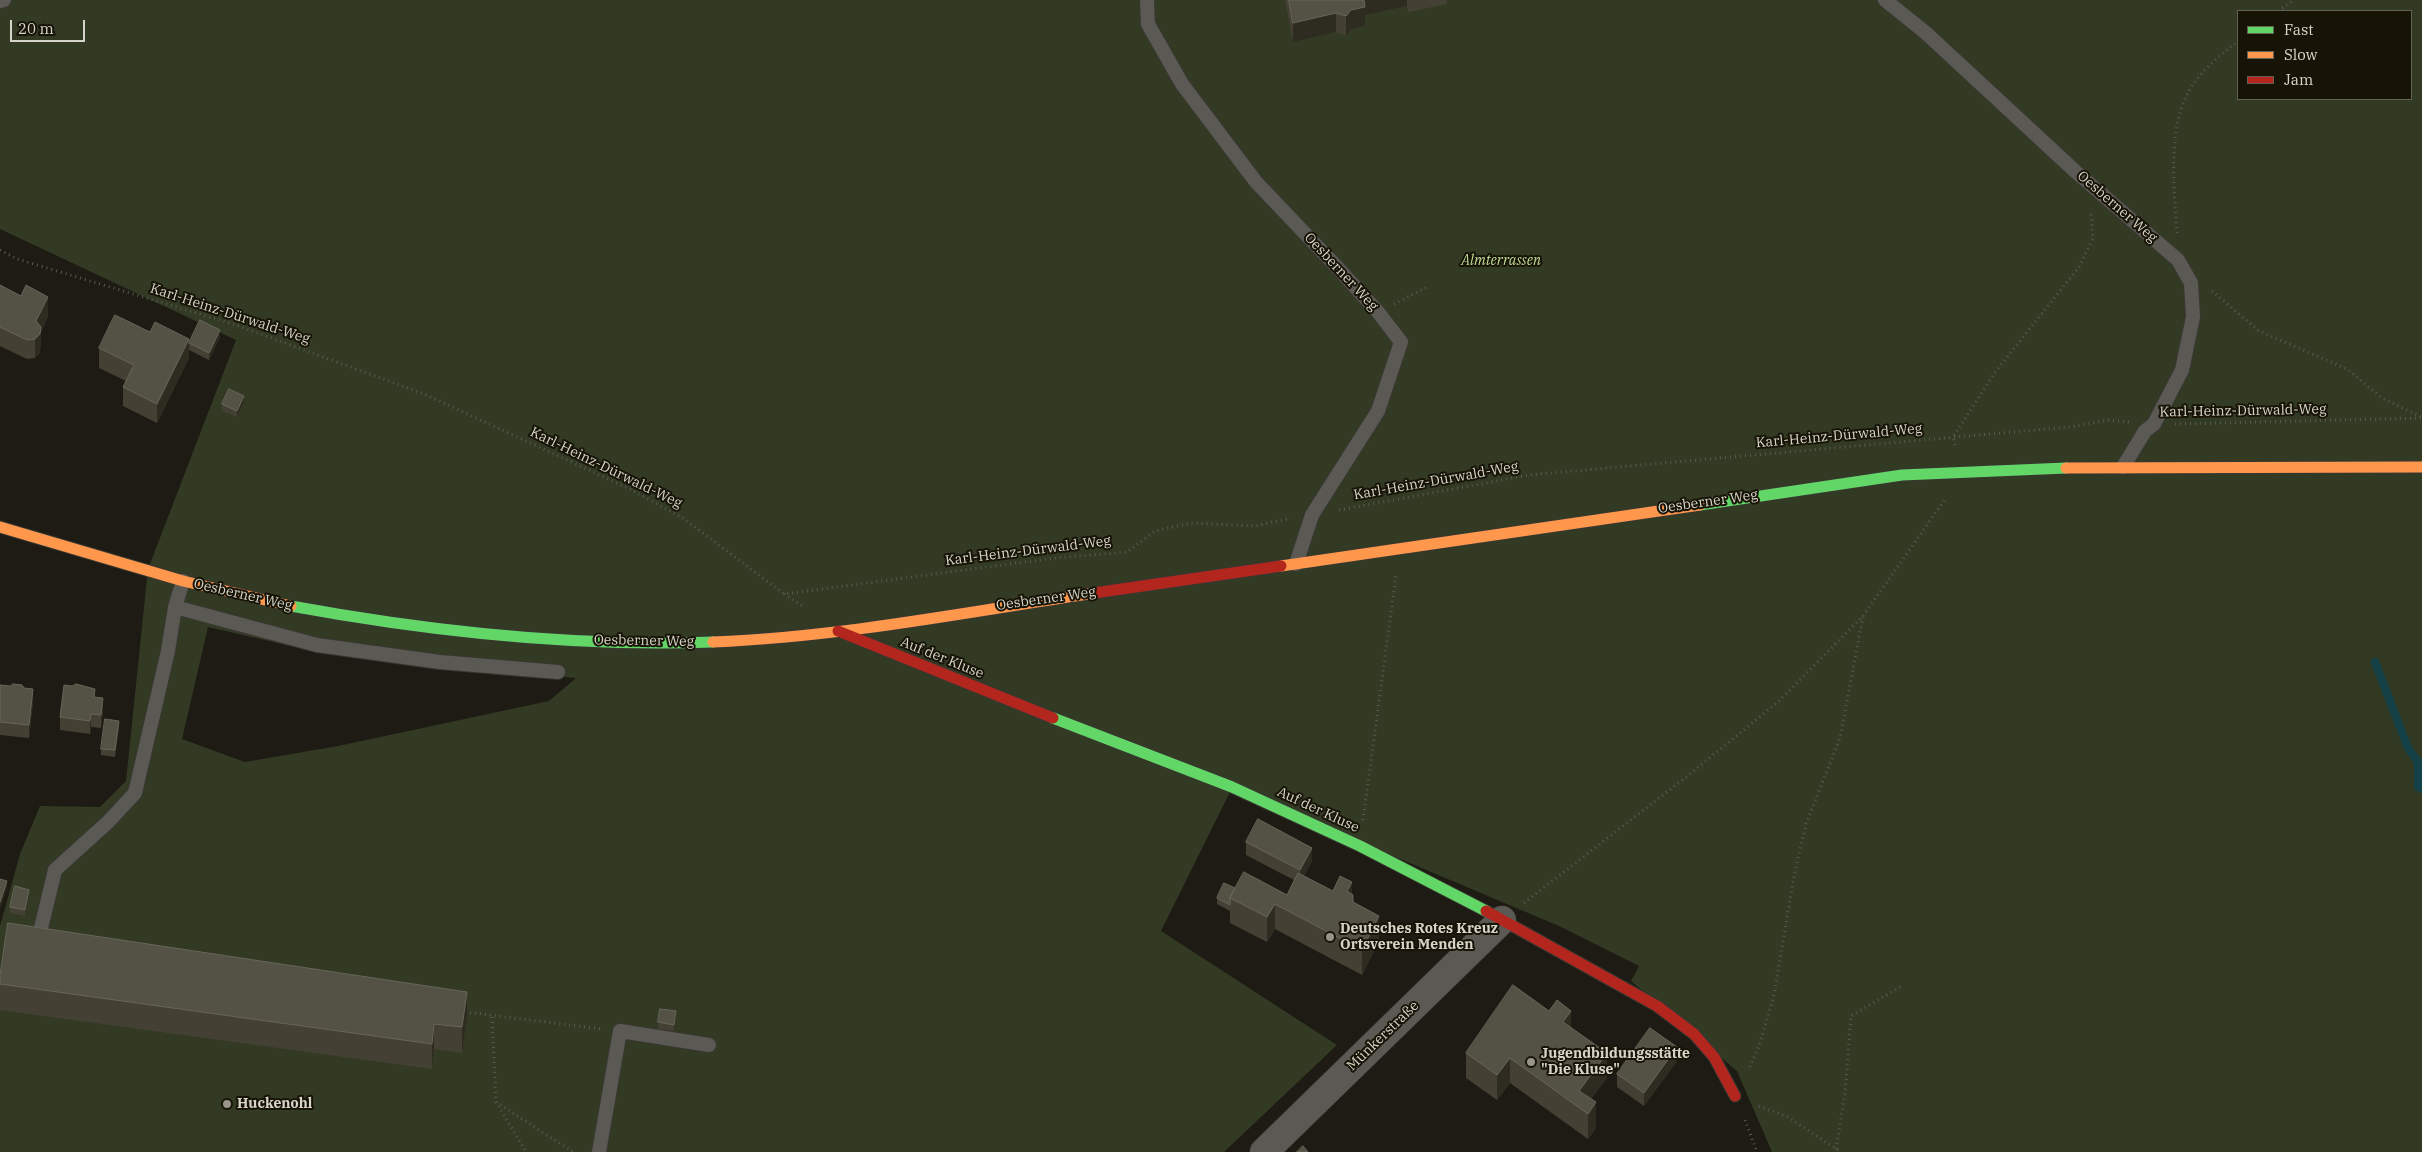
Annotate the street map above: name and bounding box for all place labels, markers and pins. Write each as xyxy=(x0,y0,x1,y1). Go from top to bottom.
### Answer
place label: Deutsches Rotes Kreuz Ortsverein Menden xyxy=(1340,921,1498,954)
marker: Deutsches Rotes Kreuz Ortsverein Menden xyxy=(1324,931,1336,943)
place label: Jugendbildungsstätte "Die Kluse" xyxy=(1541,1046,1690,1078)
marker: Jugendbildungsstätte "Die Kluse" xyxy=(1525,1056,1537,1068)
place label: Huckenohl xyxy=(237,1096,312,1112)
marker: Huckenohl xyxy=(221,1098,233,1110)

